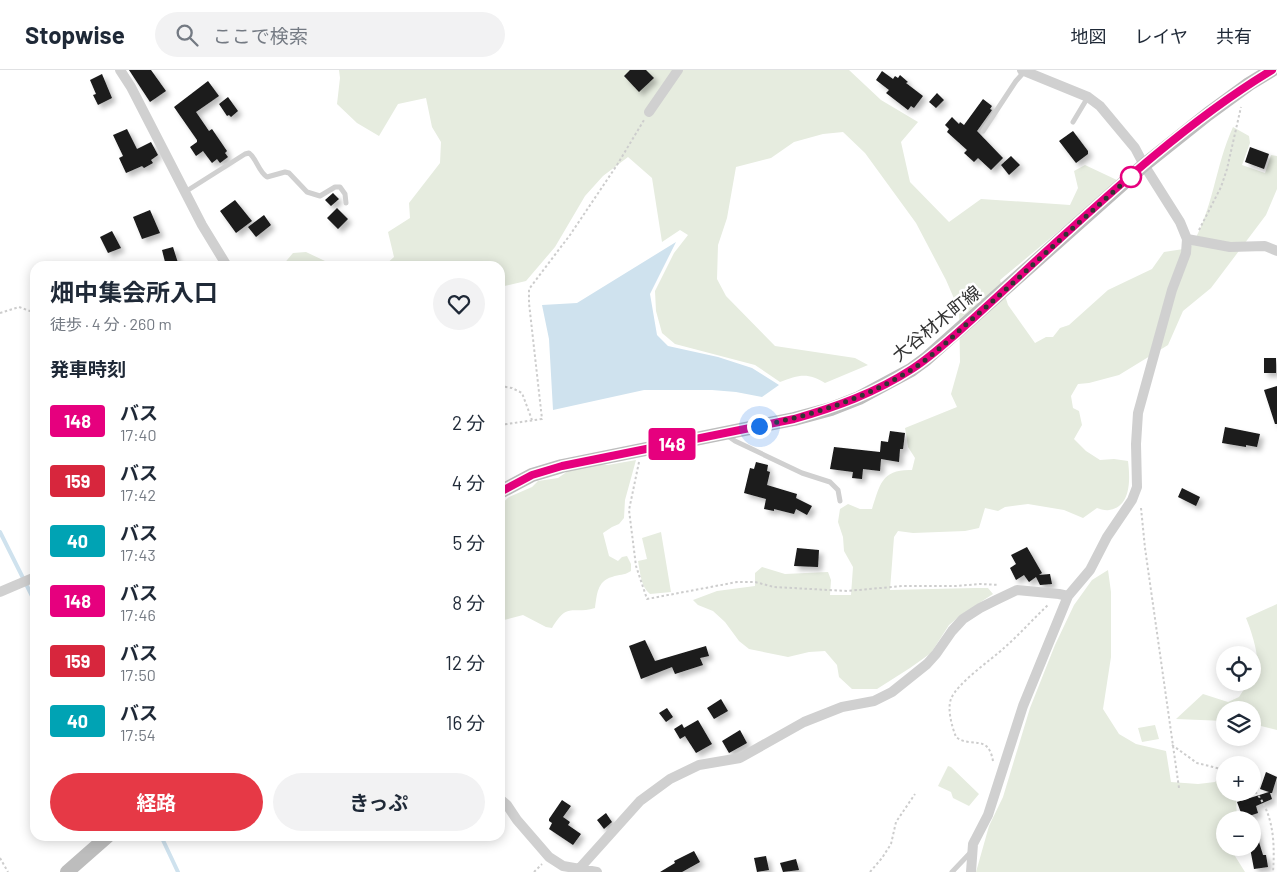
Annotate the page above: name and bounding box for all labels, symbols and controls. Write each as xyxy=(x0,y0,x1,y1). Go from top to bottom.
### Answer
search box xyxy=(155,12,505,57)
text: Stopwise xyxy=(25,20,125,49)
icon: search xyxy=(173,21,201,49)
text: ここで検索 xyxy=(213,24,308,47)
text: 地図 xyxy=(1071,25,1107,47)
text: レイヤ xyxy=(1135,25,1188,47)
text: 共有 xyxy=(1216,25,1252,47)
unlabelled marker xyxy=(1120,166,1142,188)
text: 畑中集会所入口 xyxy=(50,277,218,306)
button: heart xyxy=(433,278,485,330)
street label: 大谷材木町線 xyxy=(887,280,985,366)
text: 徒歩 · 4 分 · 260 m xyxy=(50,314,172,333)
text: 発車時刻 xyxy=(50,357,126,380)
text: バス xyxy=(120,401,158,424)
text: 148 xyxy=(64,410,91,432)
text: 2 分 xyxy=(452,411,485,434)
your location xyxy=(747,414,772,439)
text: 17:40 xyxy=(120,425,156,444)
line badge: 148 xyxy=(643,428,701,460)
text: 148 xyxy=(659,433,686,455)
text: バス xyxy=(120,461,158,484)
text: 159 xyxy=(65,470,90,492)
text: 4 分 xyxy=(452,471,485,494)
text: 17:42 xyxy=(120,485,156,504)
text: バス xyxy=(120,521,158,544)
text: 40 xyxy=(67,530,88,552)
text: 5 分 xyxy=(452,531,485,554)
text: 17:43 xyxy=(120,545,156,564)
text: バス xyxy=(120,581,158,604)
text: 148 xyxy=(64,590,91,612)
text: 8 分 xyxy=(452,591,485,614)
text: 17:46 xyxy=(120,605,156,624)
text: バス xyxy=(120,641,158,664)
map controls xyxy=(1216,646,1261,856)
button: locate xyxy=(1216,646,1261,691)
text: 159 xyxy=(65,650,90,672)
text: 12 分 xyxy=(445,651,485,674)
text: 17:50 xyxy=(120,665,156,684)
text: バス xyxy=(120,701,158,724)
button: layers xyxy=(1216,701,1261,746)
text: 40 xyxy=(67,710,88,732)
text: 16 分 xyxy=(446,711,485,734)
text: 17:54 xyxy=(120,725,156,744)
button: + xyxy=(1216,756,1261,801)
button: 経路 xyxy=(50,773,263,831)
button: きっぷ xyxy=(273,773,485,831)
button: − xyxy=(1216,811,1261,856)

